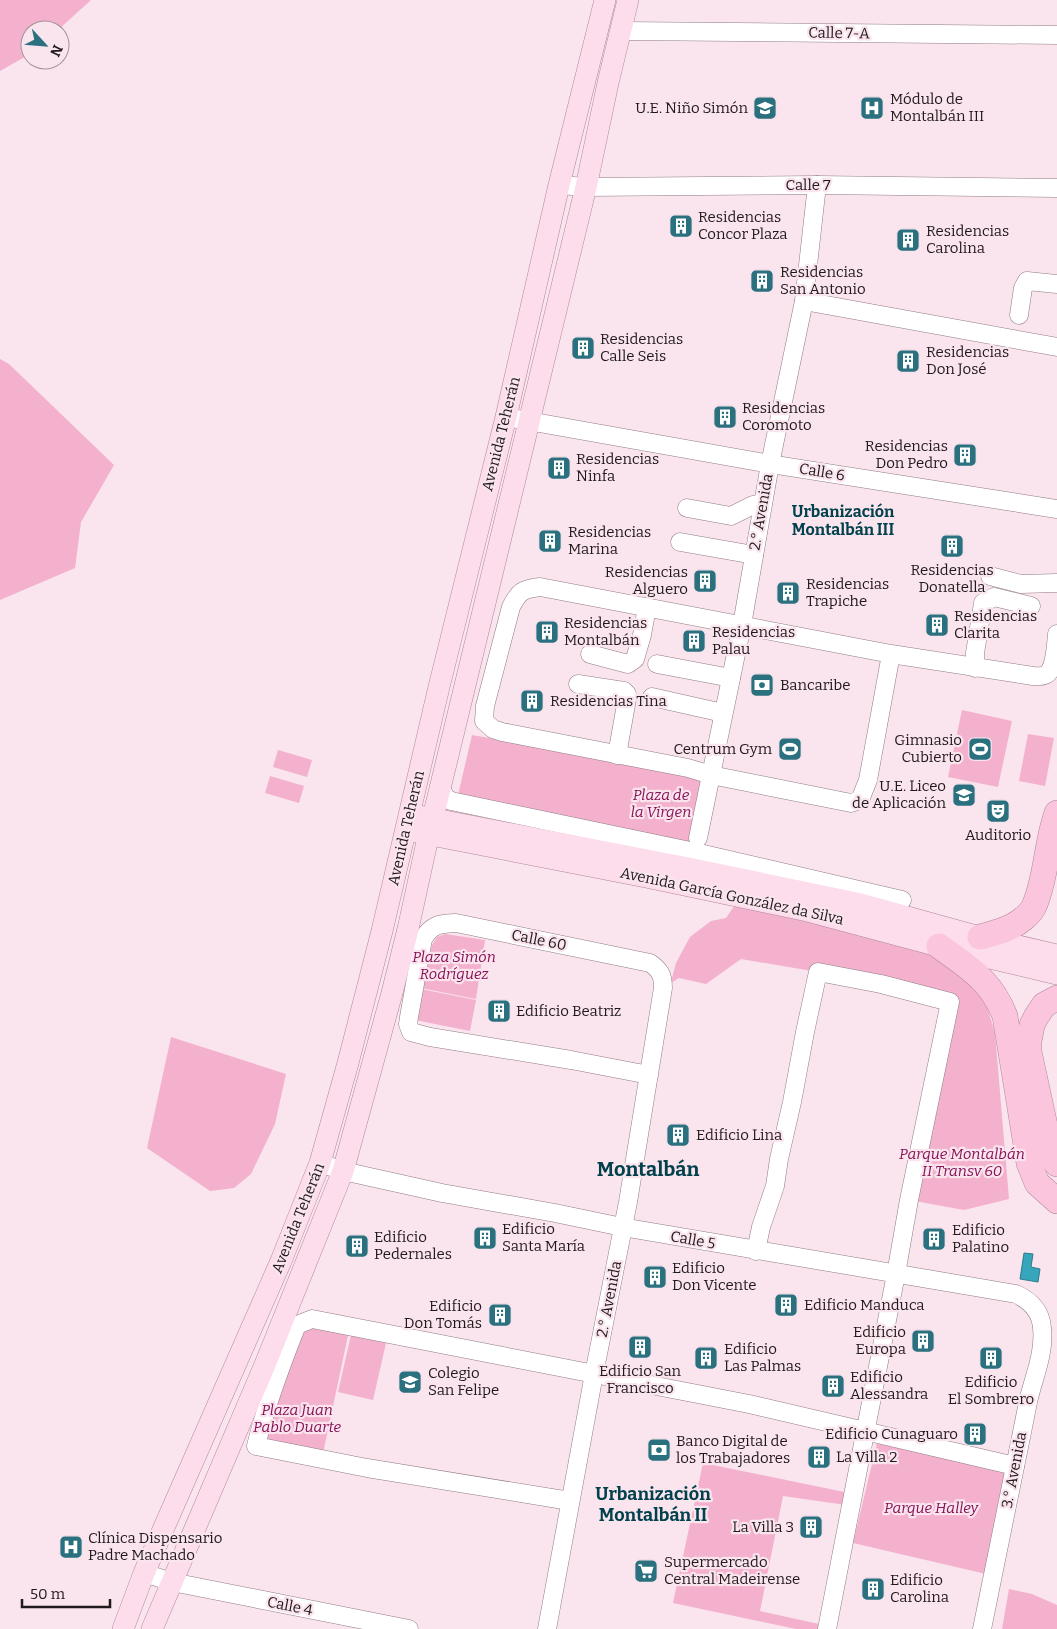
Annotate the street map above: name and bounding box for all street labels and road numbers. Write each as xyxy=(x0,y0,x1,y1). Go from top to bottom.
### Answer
street label: Calle 7-A xyxy=(808,23,870,43)
street label: Calle 7 xyxy=(786,176,831,194)
street label: Avenida Teherán xyxy=(478,374,524,493)
street label: Calle 6 xyxy=(798,459,846,485)
street label: 2.° Avenida xyxy=(745,472,777,552)
street label: Avenida Teherán xyxy=(384,768,428,887)
street label: Avenida García González da Silva xyxy=(619,863,845,929)
street label: Calle 60 xyxy=(510,926,568,954)
street label: Avenida Teherán xyxy=(268,1160,328,1276)
street label: Calle 5 xyxy=(669,1227,717,1253)
street label: 2.° Avenida xyxy=(593,1259,625,1339)
street label: 3.° Avenida xyxy=(998,1430,1030,1510)
street label: Calle 4 xyxy=(266,1593,315,1619)

